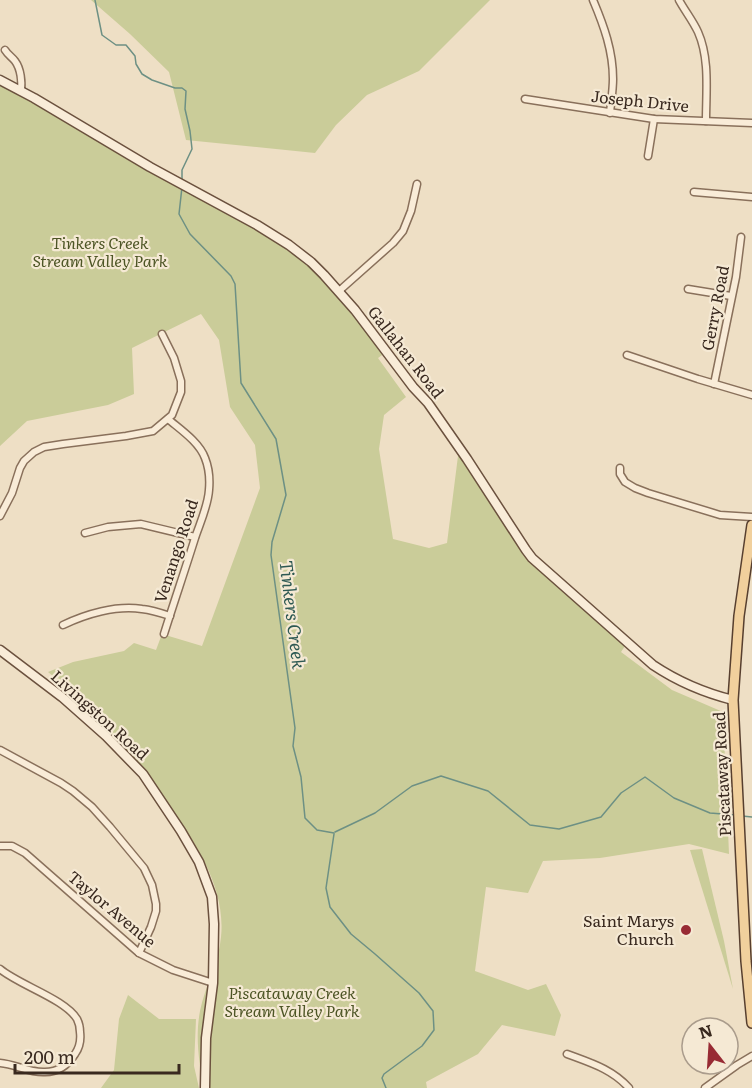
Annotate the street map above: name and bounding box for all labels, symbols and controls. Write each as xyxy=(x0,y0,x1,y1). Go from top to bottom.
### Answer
street label: Joseph Drive xyxy=(590,83,690,117)
park label: Tinkers Creek Stream Valley Park xyxy=(32,230,168,272)
street label: Gerry Road xyxy=(694,263,734,353)
street label: Gallahan Road xyxy=(363,300,451,403)
street label: Venango Road xyxy=(147,495,203,606)
water label: Tinkers Creek xyxy=(273,559,314,671)
street label: Livingston Road xyxy=(46,664,155,765)
street label: Piscataway Road xyxy=(706,711,736,837)
street label: Taylor Avenue xyxy=(63,864,162,952)
place label: Saint Marys Church xyxy=(583,908,674,950)
marker: Saint Marys Church xyxy=(679,923,693,937)
park label: Piscataway Creek Stream Valley Park xyxy=(224,980,360,1022)
north arrow xyxy=(680,1016,740,1076)
text: N xyxy=(695,1017,715,1044)
scale bar xyxy=(15,1037,178,1075)
text: 200 m xyxy=(24,1043,75,1070)

